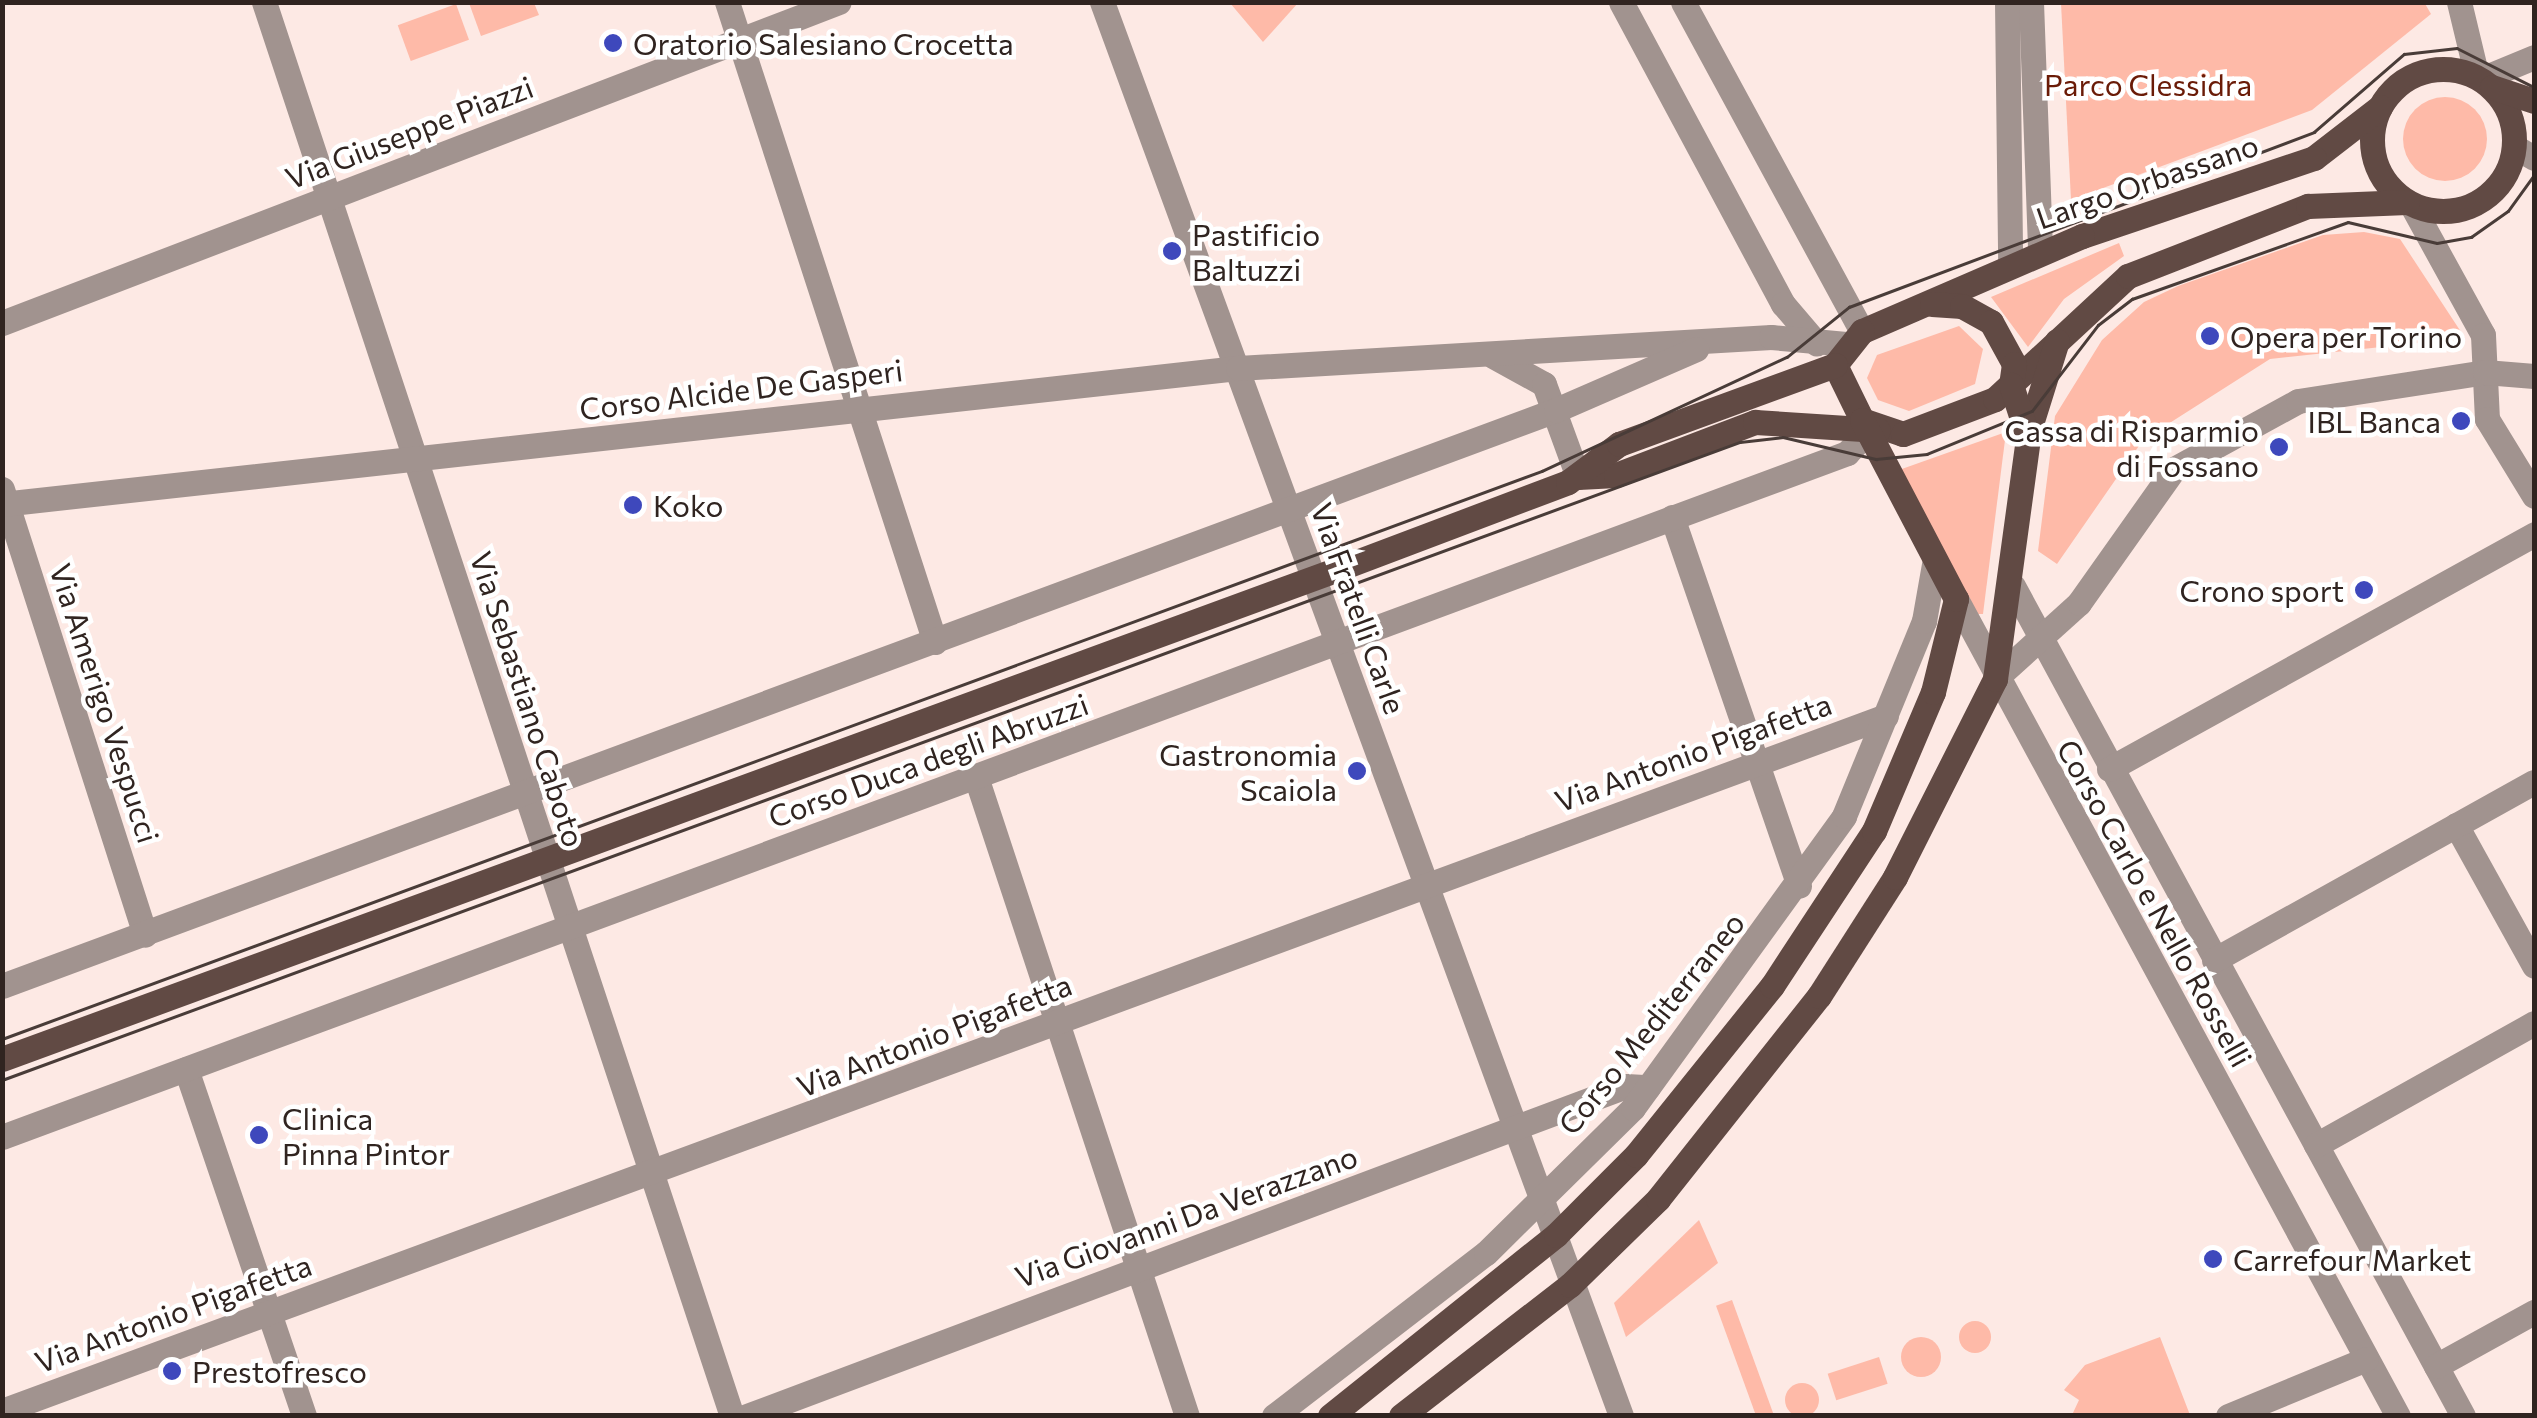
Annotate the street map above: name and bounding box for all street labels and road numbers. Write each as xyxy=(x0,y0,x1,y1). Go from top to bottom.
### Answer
street label: Via Giuseppe Piazzi xyxy=(280,68,538,196)
street label: Largo Orbassano xyxy=(2031,126,2263,236)
street label: Corso Alcide De Gasperi xyxy=(577,351,905,427)
street label: Via Fratelli Carle xyxy=(1304,497,1414,719)
street label: Via Sebastiano Caboto xyxy=(463,547,593,851)
street label: Via Amerigo Vespucci xyxy=(43,559,167,847)
street label: Corso Duca degli Abruzzi xyxy=(763,685,1093,835)
street label: Via Antonio Pigafetta xyxy=(1550,685,1836,819)
street label: Corso Carlo e Nello Rosselli xyxy=(2050,733,2260,1073)
street label: Corso Mediterraneo xyxy=(1550,905,1752,1141)
street label: Via Antonio Pigafetta xyxy=(791,966,1077,1104)
street label: Via Giovanni Da Verazzano xyxy=(1010,1137,1362,1295)
street label: Via Antonio Pigafetta xyxy=(30,1246,316,1380)

